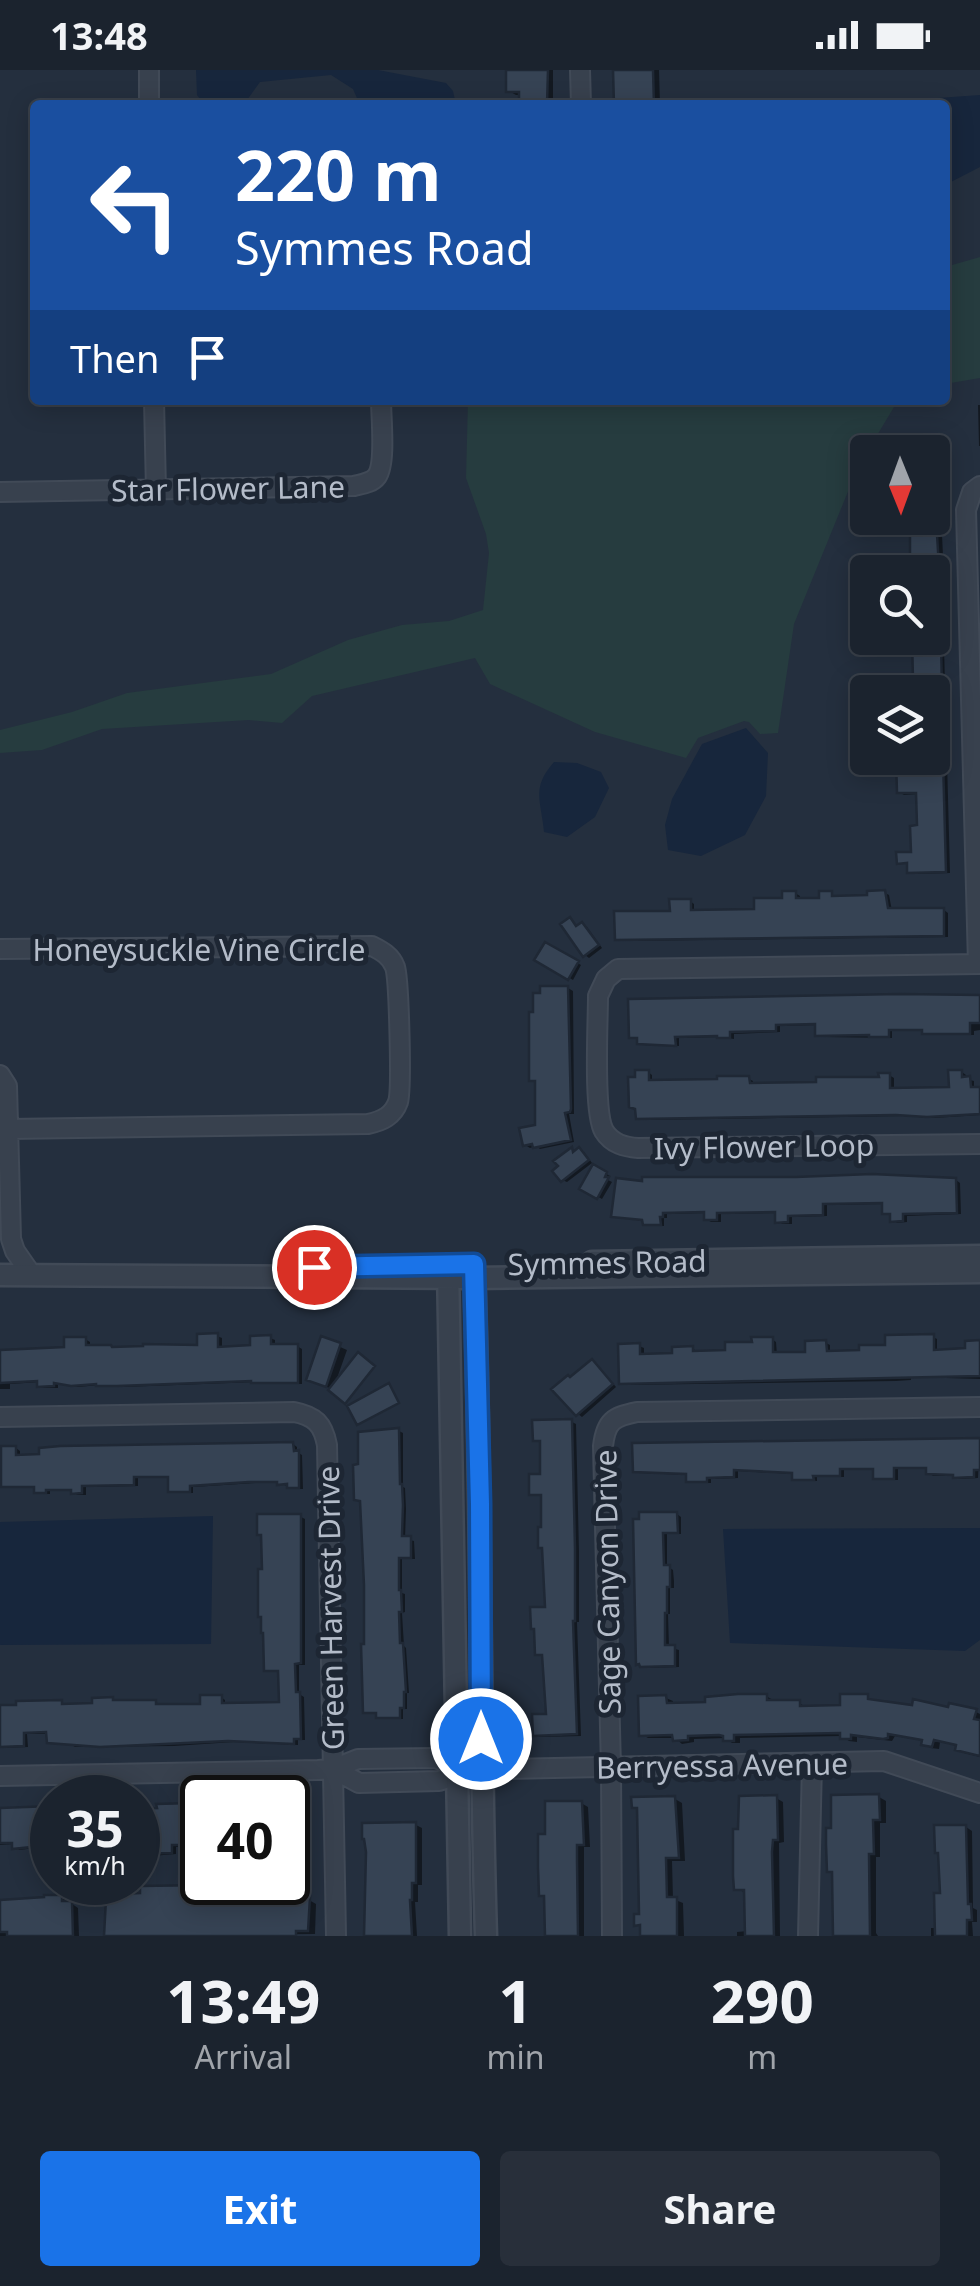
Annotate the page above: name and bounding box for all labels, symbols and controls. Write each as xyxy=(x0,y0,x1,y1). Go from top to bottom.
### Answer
text: 13:48 xyxy=(50,9,148,61)
text: 220 m xyxy=(235,126,442,222)
icon: left xyxy=(70,140,200,270)
text: Symmes Road xyxy=(235,217,534,278)
icon: arrive xyxy=(180,330,235,385)
text: Then xyxy=(70,332,160,384)
north arrow xyxy=(850,435,950,535)
map controls xyxy=(850,435,950,775)
street label: Star Flower Lane xyxy=(111,465,345,511)
button: search xyxy=(850,555,950,655)
button: layers xyxy=(850,675,950,775)
street label: Honeysuckle Vine Circle xyxy=(33,929,365,970)
street label: Ivy Flower Loop xyxy=(653,1124,875,1168)
pin xyxy=(272,1225,357,1310)
icon: arrive xyxy=(287,1240,342,1295)
street label: Symmes Road xyxy=(507,1240,707,1284)
street label: Sage Canyon Drive xyxy=(584,1449,630,1715)
street label: Green Harvest Drive xyxy=(307,1465,353,1751)
position arrow xyxy=(429,1687,533,1791)
street label: Berryessa Avenue xyxy=(596,1742,848,1788)
speed limit sign: 40 xyxy=(180,1775,310,1905)
text: 35 xyxy=(66,1794,124,1862)
text: km/h xyxy=(64,1848,126,1882)
text: 13:49 xyxy=(166,1959,320,2041)
text: 1 xyxy=(498,1959,533,2041)
text: 290 xyxy=(711,1959,814,2041)
text: Arrival xyxy=(195,2035,292,2078)
text: min xyxy=(487,2035,545,2078)
text: m xyxy=(747,2035,777,2078)
button: Exit xyxy=(40,2151,480,2266)
button: Share xyxy=(500,2151,940,2266)

